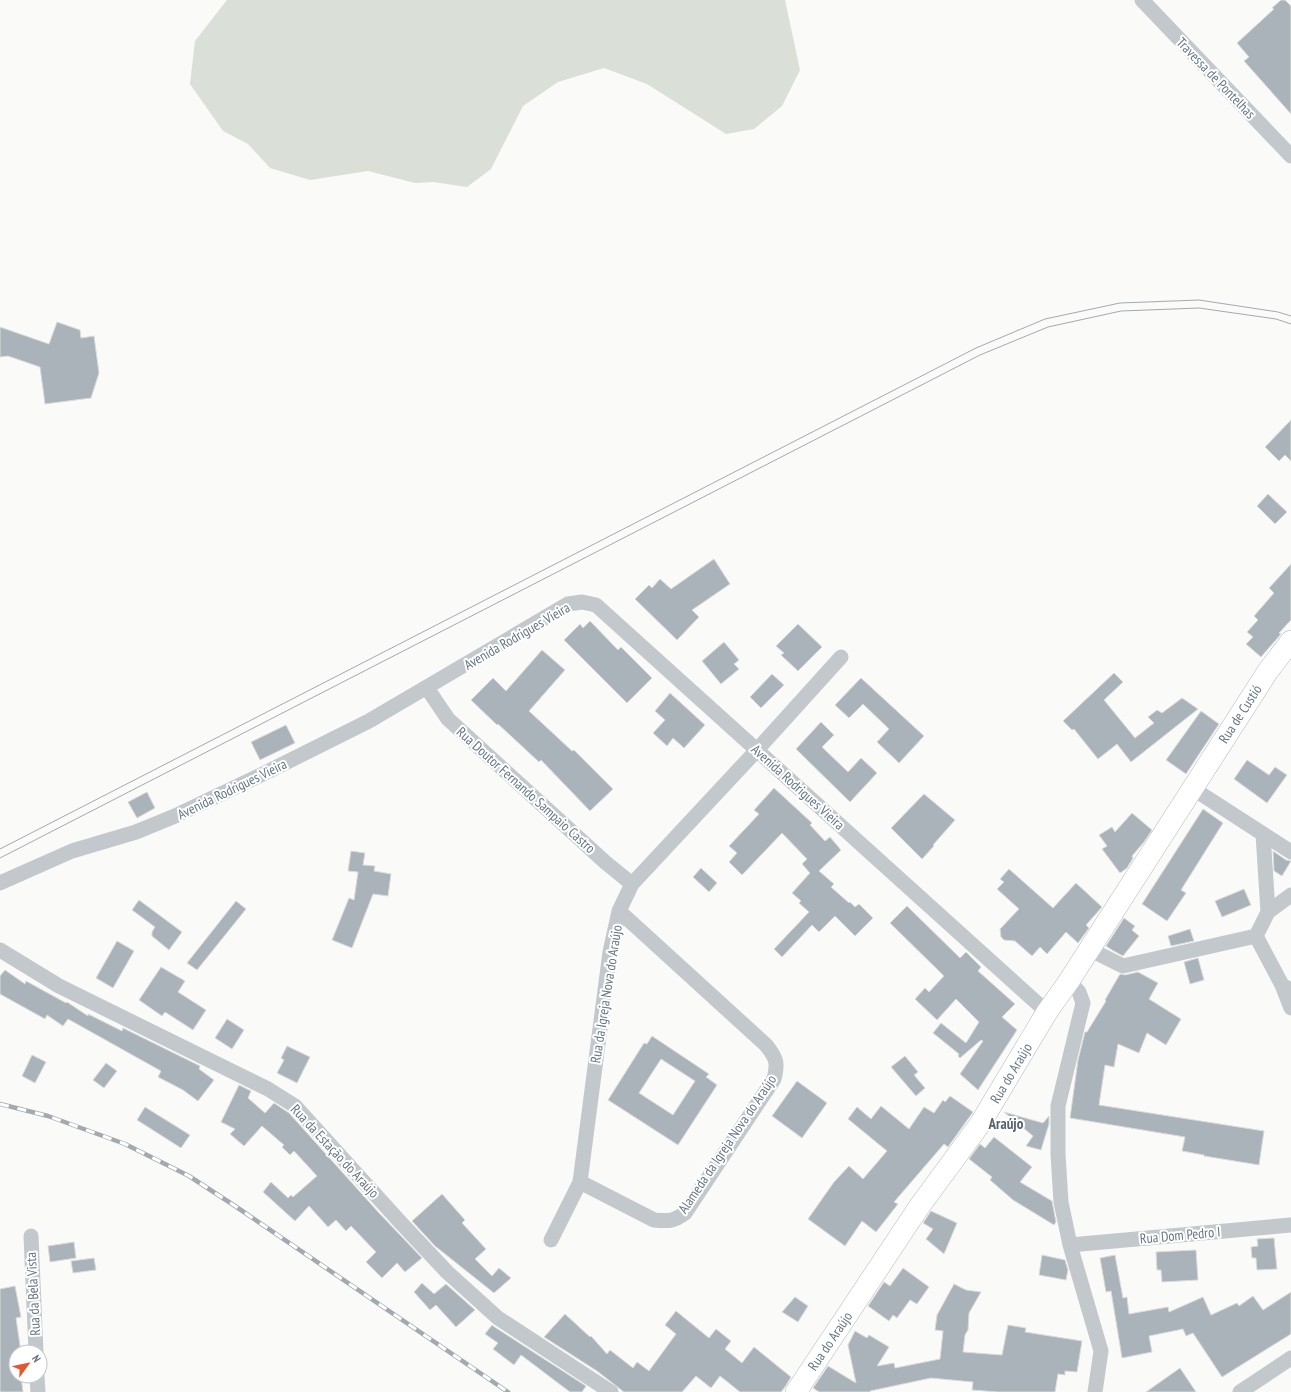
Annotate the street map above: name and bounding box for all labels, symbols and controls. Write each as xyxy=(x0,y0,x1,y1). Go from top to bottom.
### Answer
street label: Travessa de Pontelhas xyxy=(1173,34,1259,123)
street label: Avenida Rodrigues Vieira xyxy=(461,598,573,674)
street label: Rua de Custió xyxy=(1214,681,1266,747)
street label: Rua Doutor Fernando Sampaio Castro xyxy=(453,723,599,857)
street label: Avenida Rodrigues Vieira xyxy=(748,740,848,834)
street label: Avenida Rodrigues Vieira xyxy=(174,755,290,823)
street label: Rua da Igreja Nova do Araújo xyxy=(586,924,626,1064)
street label: Rua do Araújo xyxy=(986,1040,1036,1106)
street label: Alameda da Igreja Nova do Araújo xyxy=(674,1071,780,1217)
street label: Rua da Estação do Araújo xyxy=(287,1100,383,1202)
district label: Araújo xyxy=(988,1114,1024,1133)
street label: Rua Dom Pedro I xyxy=(1139,1223,1221,1247)
street label: Rua da Bela Vista xyxy=(22,1252,44,1336)
street label: Rua do Araújo xyxy=(804,1308,856,1374)
north arrow xyxy=(8,1344,48,1384)
text: N xyxy=(29,1352,44,1365)

